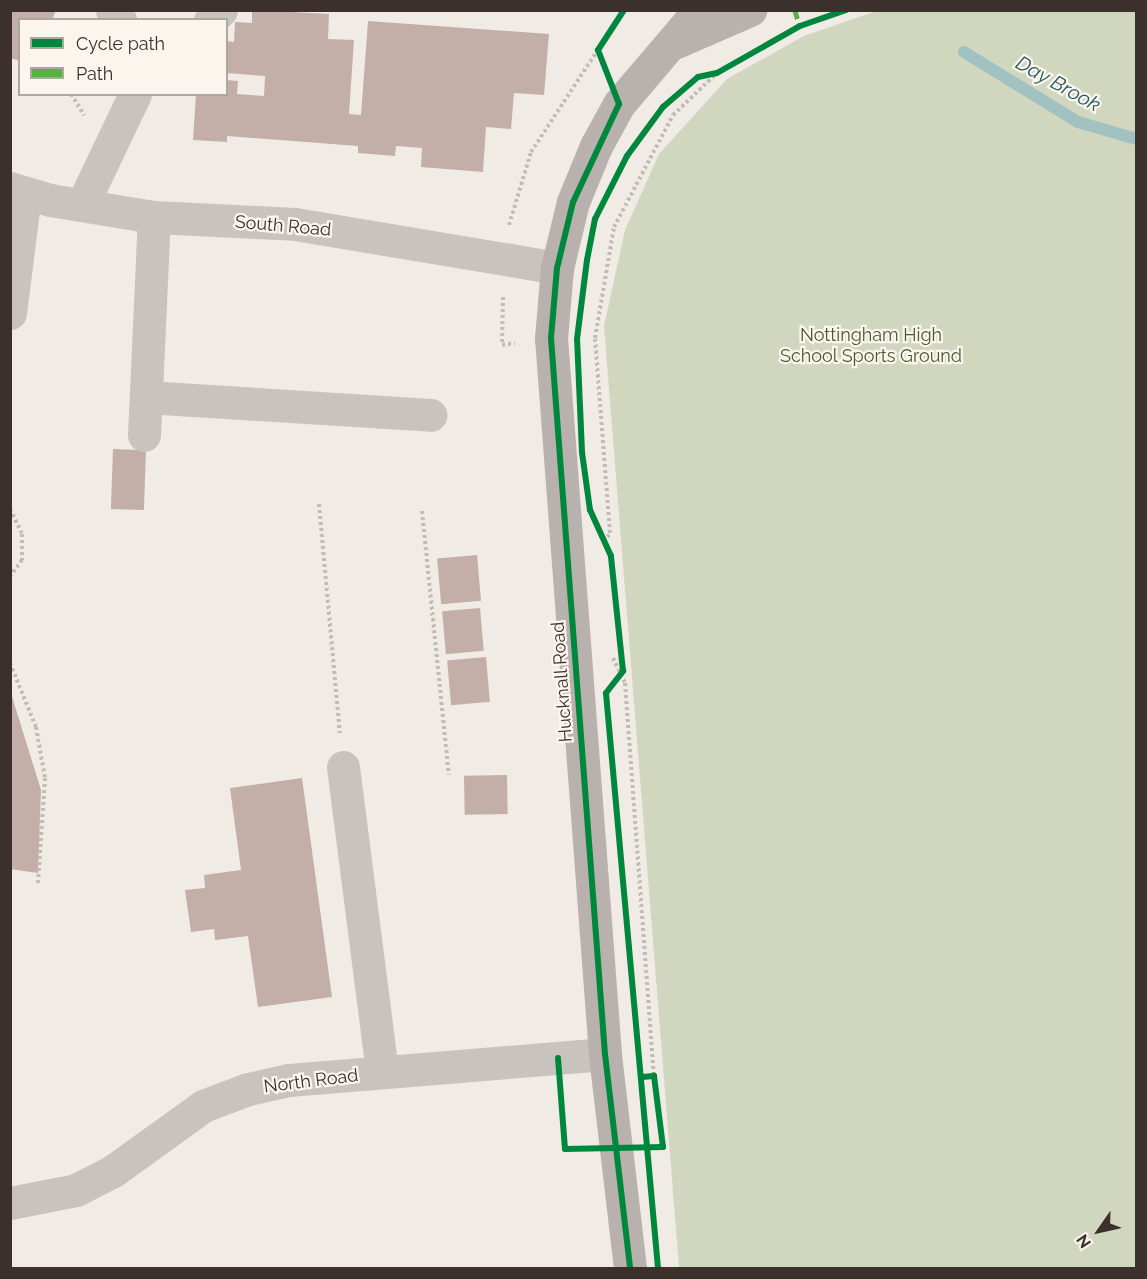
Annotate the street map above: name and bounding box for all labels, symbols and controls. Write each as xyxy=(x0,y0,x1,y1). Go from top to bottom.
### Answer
legend xyxy=(18,18,228,96)
text: Cycle path xyxy=(76,33,165,54)
water label: Day Brook xyxy=(1011,51,1105,117)
text: Path xyxy=(76,63,113,84)
street label: South Road xyxy=(234,211,332,241)
park label: Nottingham High School Sports Ground xyxy=(780,325,962,368)
street label: Hucknall Road xyxy=(547,621,577,743)
street label: North Road xyxy=(263,1064,359,1098)
north arrow xyxy=(1069,1201,1129,1261)
text: N xyxy=(1072,1231,1095,1252)

